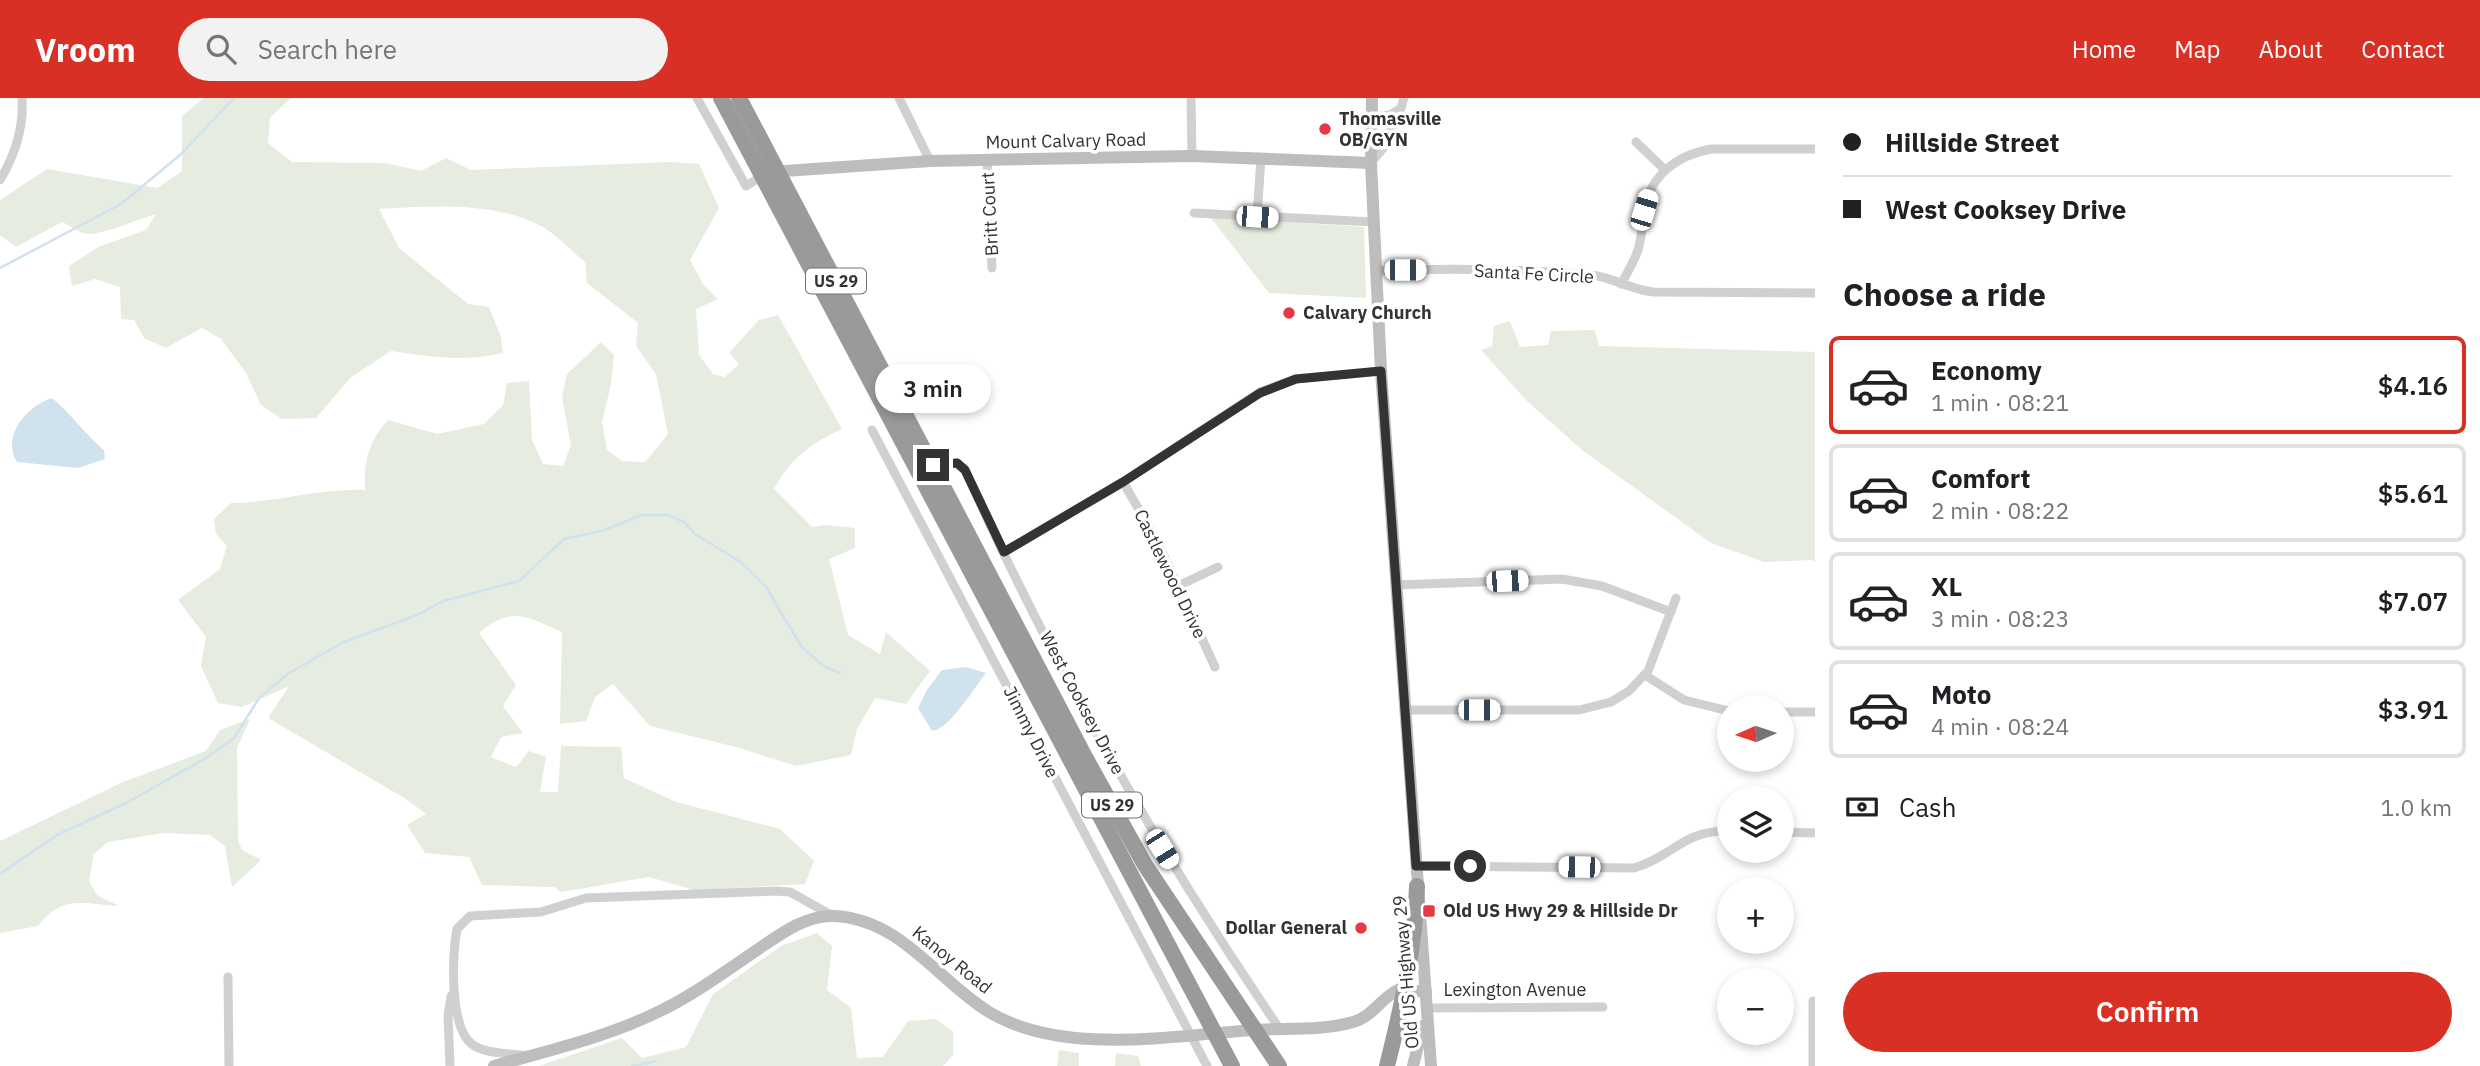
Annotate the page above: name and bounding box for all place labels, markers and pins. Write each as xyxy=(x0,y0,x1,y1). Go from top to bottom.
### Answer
place label: Thomasville OB/GYN xyxy=(1339,107,1441,151)
marker: Thomasville OB/GYN xyxy=(1317,121,1333,137)
place label: Calvary Church xyxy=(1303,301,1432,324)
marker: Calvary Church xyxy=(1281,305,1297,321)
place label: Old US Hwy 29 & Hillside Dr xyxy=(1443,899,1678,922)
marker: Old US Hwy 29 & Hillside Dr xyxy=(1421,903,1437,919)
place label: Dollar General xyxy=(1225,916,1348,939)
marker: Dollar General xyxy=(1353,920,1369,936)

